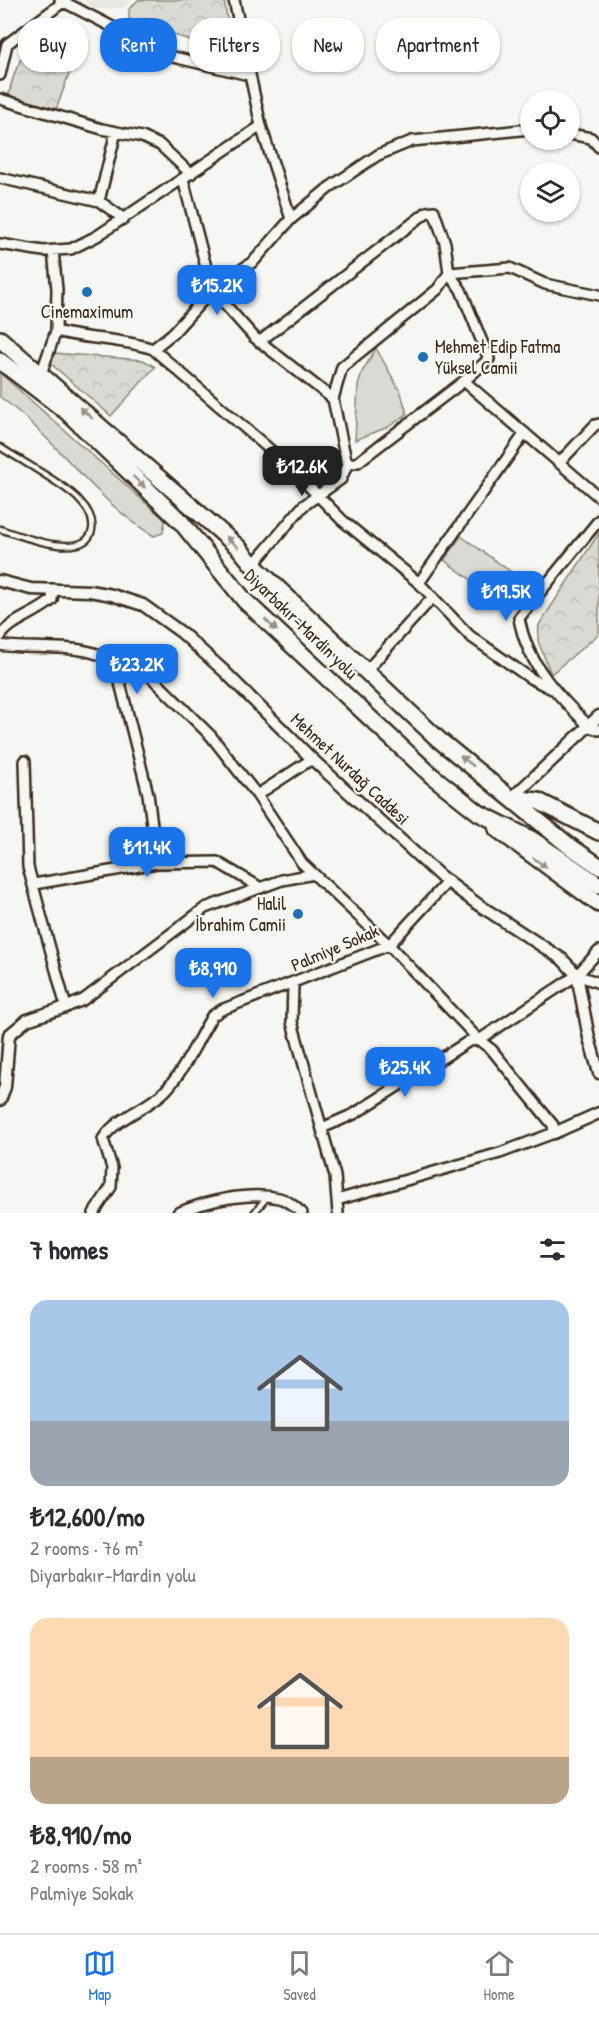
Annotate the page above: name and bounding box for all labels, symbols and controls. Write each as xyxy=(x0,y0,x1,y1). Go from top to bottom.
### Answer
chip: Buy xyxy=(18,18,88,72)
chip: Rent xyxy=(100,18,177,72)
chip: Filters xyxy=(189,18,280,72)
chip: New xyxy=(292,18,364,72)
chip: Apartment xyxy=(376,18,500,72)
map controls xyxy=(520,90,580,222)
button: locate xyxy=(520,90,580,150)
button: layers xyxy=(520,162,580,222)
pin: ₺15.2K xyxy=(168,265,266,316)
text: ₺15.2K xyxy=(191,271,243,298)
marker: Cinemaximum xyxy=(80,285,94,299)
place label: Cinemaximum xyxy=(41,299,133,324)
place label: Mehmet Edip Fatma Yüksel Camii xyxy=(435,334,560,380)
marker: Mehmet Edip Fatma Yüksel Camii xyxy=(416,350,430,364)
one-way arrow xyxy=(79,407,94,420)
pin: ₺12.6K xyxy=(253,446,351,497)
text: ₺12.6K xyxy=(277,452,327,479)
one-way arrow xyxy=(132,474,146,488)
one-way arrow xyxy=(225,535,240,549)
street label: Diyarbakır-Mardin yolu xyxy=(239,563,364,684)
pin: ₺19.5K xyxy=(457,571,555,622)
text: ₺19.5K xyxy=(481,577,531,604)
one-way arrow xyxy=(263,618,278,631)
pin: ₺23.2K xyxy=(88,644,186,695)
text: ₺23.2K xyxy=(110,650,164,677)
street label: Mehmet Nurdağ Caddesi xyxy=(285,707,415,830)
one-way arrow xyxy=(459,756,474,768)
pin: ₺11.4K xyxy=(98,827,196,878)
text: ₺11.4K xyxy=(123,833,171,860)
one-way arrow xyxy=(532,857,548,869)
place label: Halil İbrahim Camii xyxy=(195,891,286,937)
marker: Halil İbrahim Camii xyxy=(291,907,305,921)
street label: Palmiye Sokak xyxy=(287,918,383,977)
pin: ₺8,910 xyxy=(164,948,262,999)
text: ₺8,910 xyxy=(189,954,237,981)
pin: ₺25.4K xyxy=(356,1047,454,1098)
text: ₺25.4K xyxy=(379,1053,431,1080)
text: 7 homes xyxy=(30,1232,108,1267)
icon: filters xyxy=(536,1233,569,1266)
icon: home xyxy=(246,1339,354,1447)
text: ₺12,600/mo xyxy=(30,1499,145,1534)
text: 2 rooms · 76 m² xyxy=(30,1534,143,1561)
text: Diyarbakır-Mardin yolu xyxy=(30,1561,196,1588)
icon: home xyxy=(246,1657,354,1765)
text: ₺8,910/mo xyxy=(30,1817,131,1852)
text: 2 rooms · 58 m² xyxy=(30,1852,142,1879)
text: Palmiye Sokak xyxy=(30,1879,134,1906)
tab: Map xyxy=(83,1947,116,2005)
tab: Saved xyxy=(283,1947,316,2005)
tab: Home xyxy=(483,1947,516,2005)

